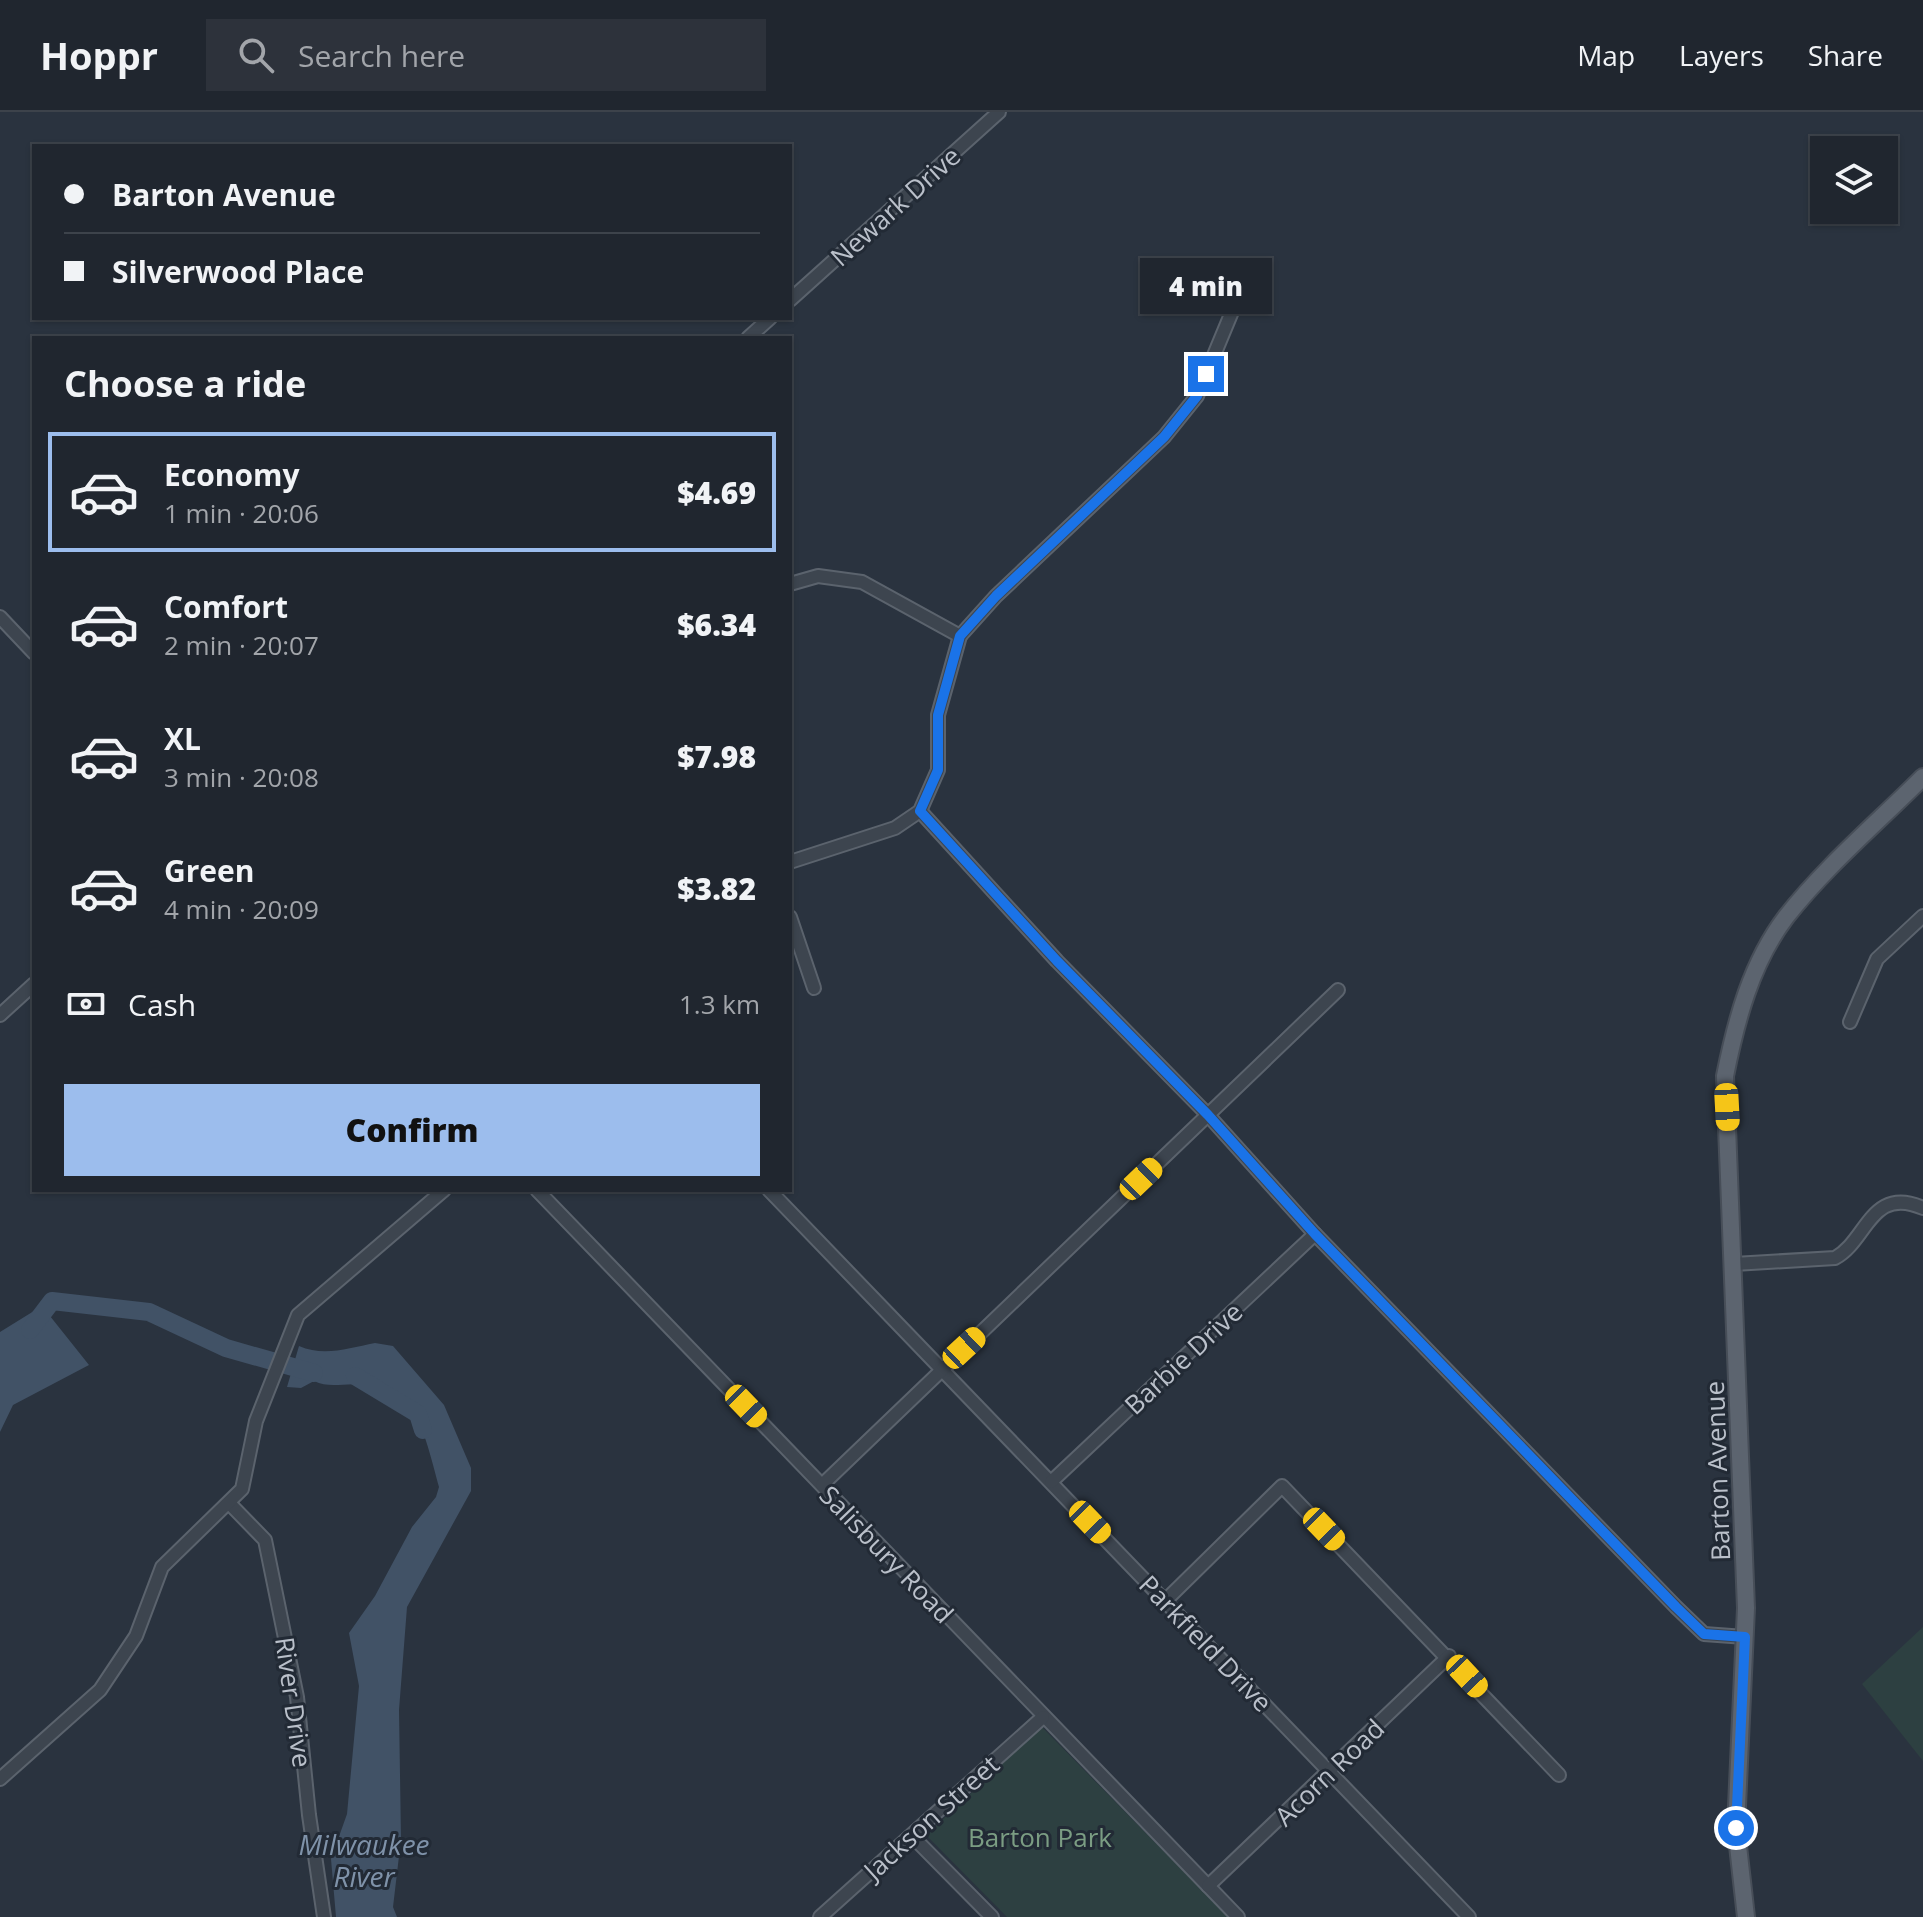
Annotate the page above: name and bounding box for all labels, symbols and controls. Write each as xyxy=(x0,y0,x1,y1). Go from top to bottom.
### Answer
search box xyxy=(206,19,766,91)
text: Hoppr xyxy=(40,29,158,81)
icon: search xyxy=(234,33,278,77)
text: Search here xyxy=(298,35,465,76)
text: Map xyxy=(1577,36,1635,74)
text: Layers xyxy=(1679,36,1764,74)
text: Share xyxy=(1808,36,1883,74)
map controls xyxy=(1810,136,1898,224)
button: layers xyxy=(1810,136,1898,224)
street label: Newark Drive xyxy=(822,138,968,274)
text: Barton Avenue xyxy=(112,174,336,215)
text: Silverwood Place xyxy=(112,251,364,292)
callout: 4 min xyxy=(1140,258,1272,314)
text: 4 min xyxy=(1169,268,1243,304)
route end xyxy=(1188,356,1224,392)
text: Choose a ride xyxy=(64,359,306,408)
text: Economy xyxy=(164,454,300,495)
icon: car xyxy=(68,456,140,528)
text: $4.69 xyxy=(677,472,756,513)
text: 1 min · 20:06 xyxy=(164,495,319,531)
text: Comfort xyxy=(164,586,288,627)
icon: car xyxy=(68,588,140,660)
text: $6.34 xyxy=(677,604,756,645)
text: 2 min · 20:07 xyxy=(164,627,319,663)
text: XL xyxy=(164,718,201,759)
icon: car xyxy=(68,720,140,792)
text: $7.98 xyxy=(677,736,756,777)
text: 3 min · 20:08 xyxy=(164,759,319,795)
text: Green xyxy=(164,850,255,891)
icon: car xyxy=(68,852,140,924)
text: $3.82 xyxy=(677,868,756,909)
text: 4 min · 20:09 xyxy=(164,891,319,927)
icon: cash xyxy=(64,982,108,1026)
text: Cash xyxy=(128,984,196,1025)
text: 1.3 km xyxy=(679,986,760,1022)
car xyxy=(1714,1082,1740,1132)
button: Confirm xyxy=(64,1084,760,1176)
car xyxy=(1115,1154,1167,1204)
street label: Barbie Drive xyxy=(1116,1294,1250,1422)
car xyxy=(938,1323,990,1373)
car xyxy=(721,1380,771,1432)
street label: Barton Avenue xyxy=(1696,1380,1738,1562)
street label: Salisbury Road xyxy=(812,1477,962,1631)
car xyxy=(1065,1496,1115,1548)
car xyxy=(1299,1503,1349,1555)
street label: Parkfield Drive xyxy=(1132,1567,1280,1719)
street label: River Drive xyxy=(267,1635,321,1769)
car xyxy=(1442,1650,1492,1702)
street label: Acorn Road xyxy=(1266,1710,1392,1834)
street label: Jackson Street xyxy=(853,1746,1007,1890)
route start xyxy=(1718,1810,1754,1846)
park label: Barton Park xyxy=(968,1819,1112,1855)
water label: Milwaukee River xyxy=(298,1825,430,1895)

